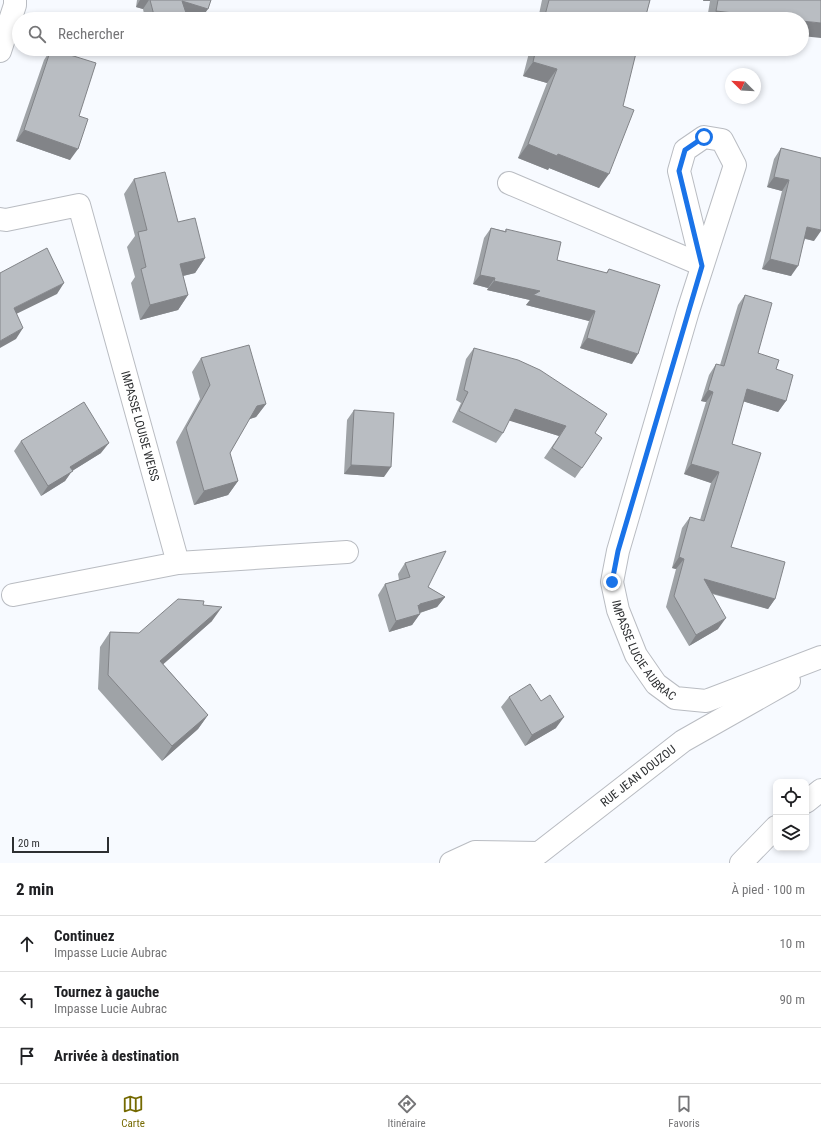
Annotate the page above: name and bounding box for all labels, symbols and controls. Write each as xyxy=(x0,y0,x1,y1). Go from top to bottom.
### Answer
search box xyxy=(12,12,809,56)
icon: search xyxy=(26,23,48,45)
text: Rechercher xyxy=(58,25,124,43)
north arrow xyxy=(725,68,761,104)
route start xyxy=(695,128,713,146)
street label: IMPASSE LOUISE WEISS xyxy=(118,369,162,483)
route end xyxy=(603,573,621,591)
street label: IMPASSE LUCIE AUBRAC xyxy=(609,599,679,703)
street label: RUE JEAN DOUZOU xyxy=(598,742,679,810)
map controls xyxy=(773,779,809,851)
button: locate xyxy=(773,779,809,815)
button: layers xyxy=(773,815,809,851)
scale bar xyxy=(12,835,109,854)
text: 20 m xyxy=(18,837,40,850)
text: 2 min xyxy=(16,879,54,899)
text: À pied · 100 m xyxy=(731,882,805,897)
text: Continuez xyxy=(54,927,115,945)
icon: ahead xyxy=(16,933,38,955)
text: 10 m xyxy=(779,936,805,951)
text: Impasse Lucie Aubrac xyxy=(54,945,167,960)
text: Tournez à gauche xyxy=(54,983,159,1001)
icon: left xyxy=(16,989,38,1011)
text: 90 m xyxy=(779,992,805,1007)
text: Impasse Lucie Aubrac xyxy=(54,1001,167,1016)
icon: arrive xyxy=(16,1045,38,1067)
text: Arrivée à destination xyxy=(54,1047,179,1065)
tab: Carte xyxy=(121,1093,145,1130)
tab: Itinéraire xyxy=(387,1093,426,1130)
tab: Favoris xyxy=(668,1093,700,1130)

